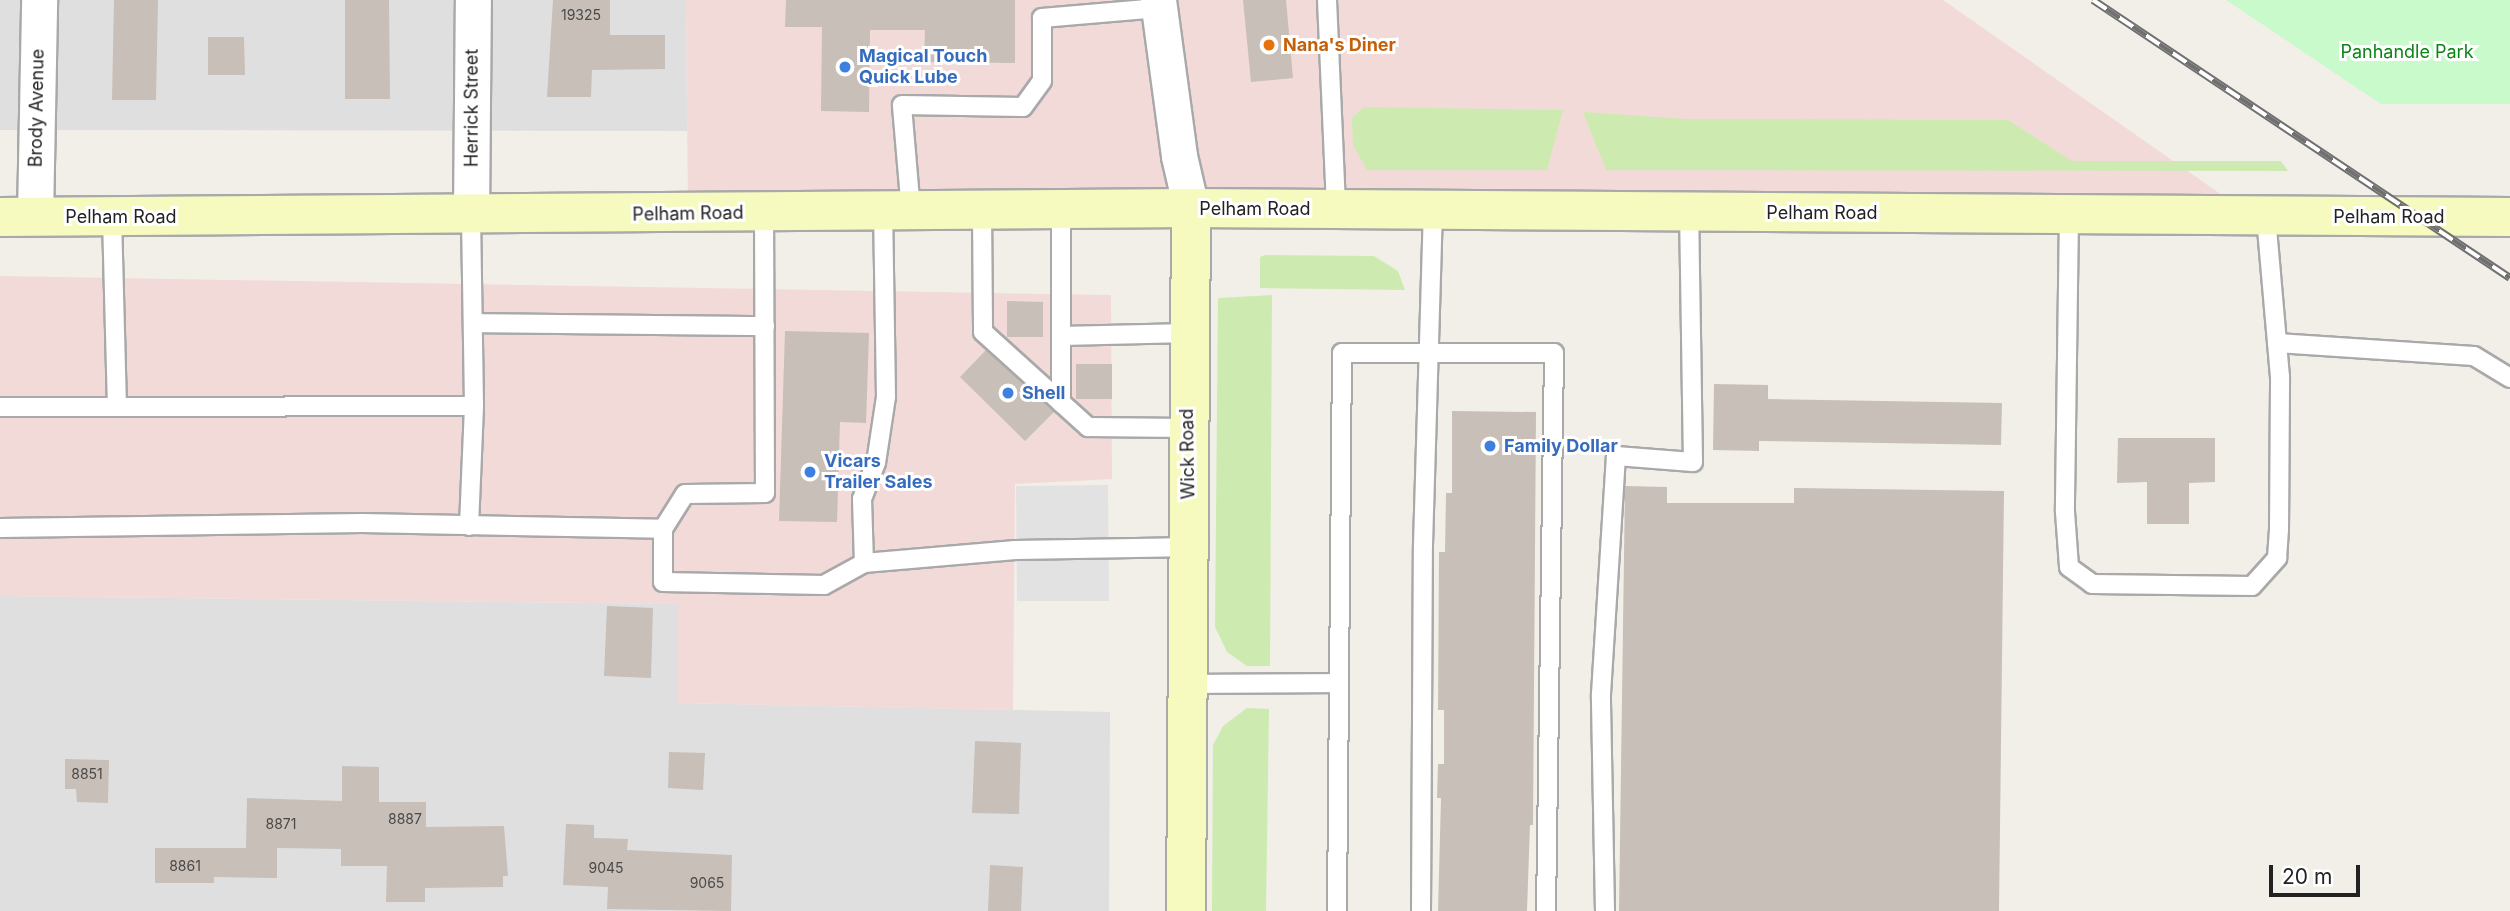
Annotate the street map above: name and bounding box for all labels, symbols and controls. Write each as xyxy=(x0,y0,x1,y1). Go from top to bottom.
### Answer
house number: 19325 xyxy=(561,7,601,23)
place label: Nana's Diner xyxy=(1283,34,1396,56)
marker: Nana's Diner xyxy=(1261,37,1277,53)
park label: Panhandle Park xyxy=(2340,41,2474,63)
place label: Magical Touch Quick Lube xyxy=(859,46,987,88)
street label: Brody Avenue xyxy=(25,49,49,167)
street label: Herrick Street xyxy=(461,49,483,167)
marker: Magical Touch Quick Lube xyxy=(837,59,853,75)
street label: Pelham Road xyxy=(1199,198,1311,220)
street label: Pelham Road xyxy=(632,202,744,226)
street label: Pelham Road xyxy=(1766,202,1878,224)
street label: Pelham Road xyxy=(65,206,177,228)
street label: Pelham Road xyxy=(2333,206,2445,228)
place label: Shell xyxy=(1022,382,1065,404)
marker: Shell xyxy=(1000,385,1016,401)
street label: Wick Road xyxy=(1176,408,1200,500)
place label: Family Dollar xyxy=(1504,435,1618,457)
marker: Family Dollar xyxy=(1482,438,1498,454)
place label: Vicars Trailer Sales xyxy=(824,451,933,494)
marker: Vicars Trailer Sales xyxy=(802,464,818,480)
house number: 8851 xyxy=(71,766,103,782)
house number: 8887 xyxy=(388,811,422,827)
house number: 8871 xyxy=(266,816,296,832)
scale bar xyxy=(2272,852,2363,896)
house number: 8861 xyxy=(169,858,201,874)
house number: 9045 xyxy=(588,860,624,876)
text: 20 m xyxy=(2282,864,2332,889)
house number: 9065 xyxy=(690,875,724,891)

